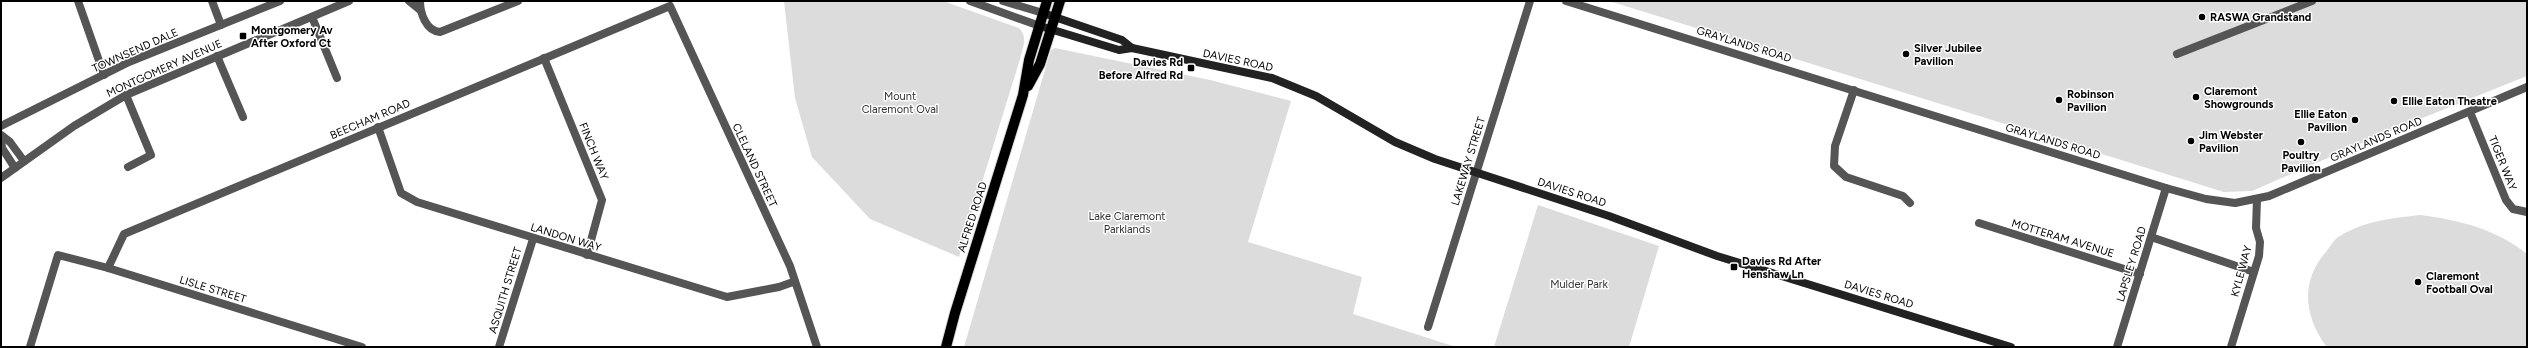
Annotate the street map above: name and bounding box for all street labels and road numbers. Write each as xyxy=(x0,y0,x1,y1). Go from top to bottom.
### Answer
street label: GRAYLANDS ROAD xyxy=(1695,24,1793,65)
street label: TOWNSEND DALE xyxy=(90,26,180,75)
street label: MONTGOMERY AVENUE xyxy=(104,37,224,100)
street label: DAVIES ROAD xyxy=(1202,47,1275,74)
street label: BEECHAM ROAD xyxy=(328,97,413,142)
street label: GRAYLANDS ROAD xyxy=(2328,114,2424,165)
street label: LAKEWAY STREET xyxy=(1449,115,1488,207)
street label: FINCH WAY xyxy=(576,121,611,182)
street label: CLELAND STREET xyxy=(729,121,780,209)
street label: GRAYLANDS ROAD xyxy=(2004,121,2102,162)
street label: TIGER WAY xyxy=(2486,134,2520,193)
street label: DAVIES ROAD xyxy=(1536,175,1608,210)
street label: ALFRED ROAD xyxy=(955,180,990,254)
street label: MOTTERAM AVENUE xyxy=(2010,217,2116,260)
street label: LANDON WAY xyxy=(529,221,603,254)
street label: LAPSLEY ROAD xyxy=(2114,224,2149,303)
street label: KYLE WAY xyxy=(2228,244,2255,298)
street label: ASQUITH STREET xyxy=(486,245,525,335)
street label: LISLE STREET xyxy=(178,273,248,306)
street label: DAVIES ROAD xyxy=(1843,278,1915,311)

